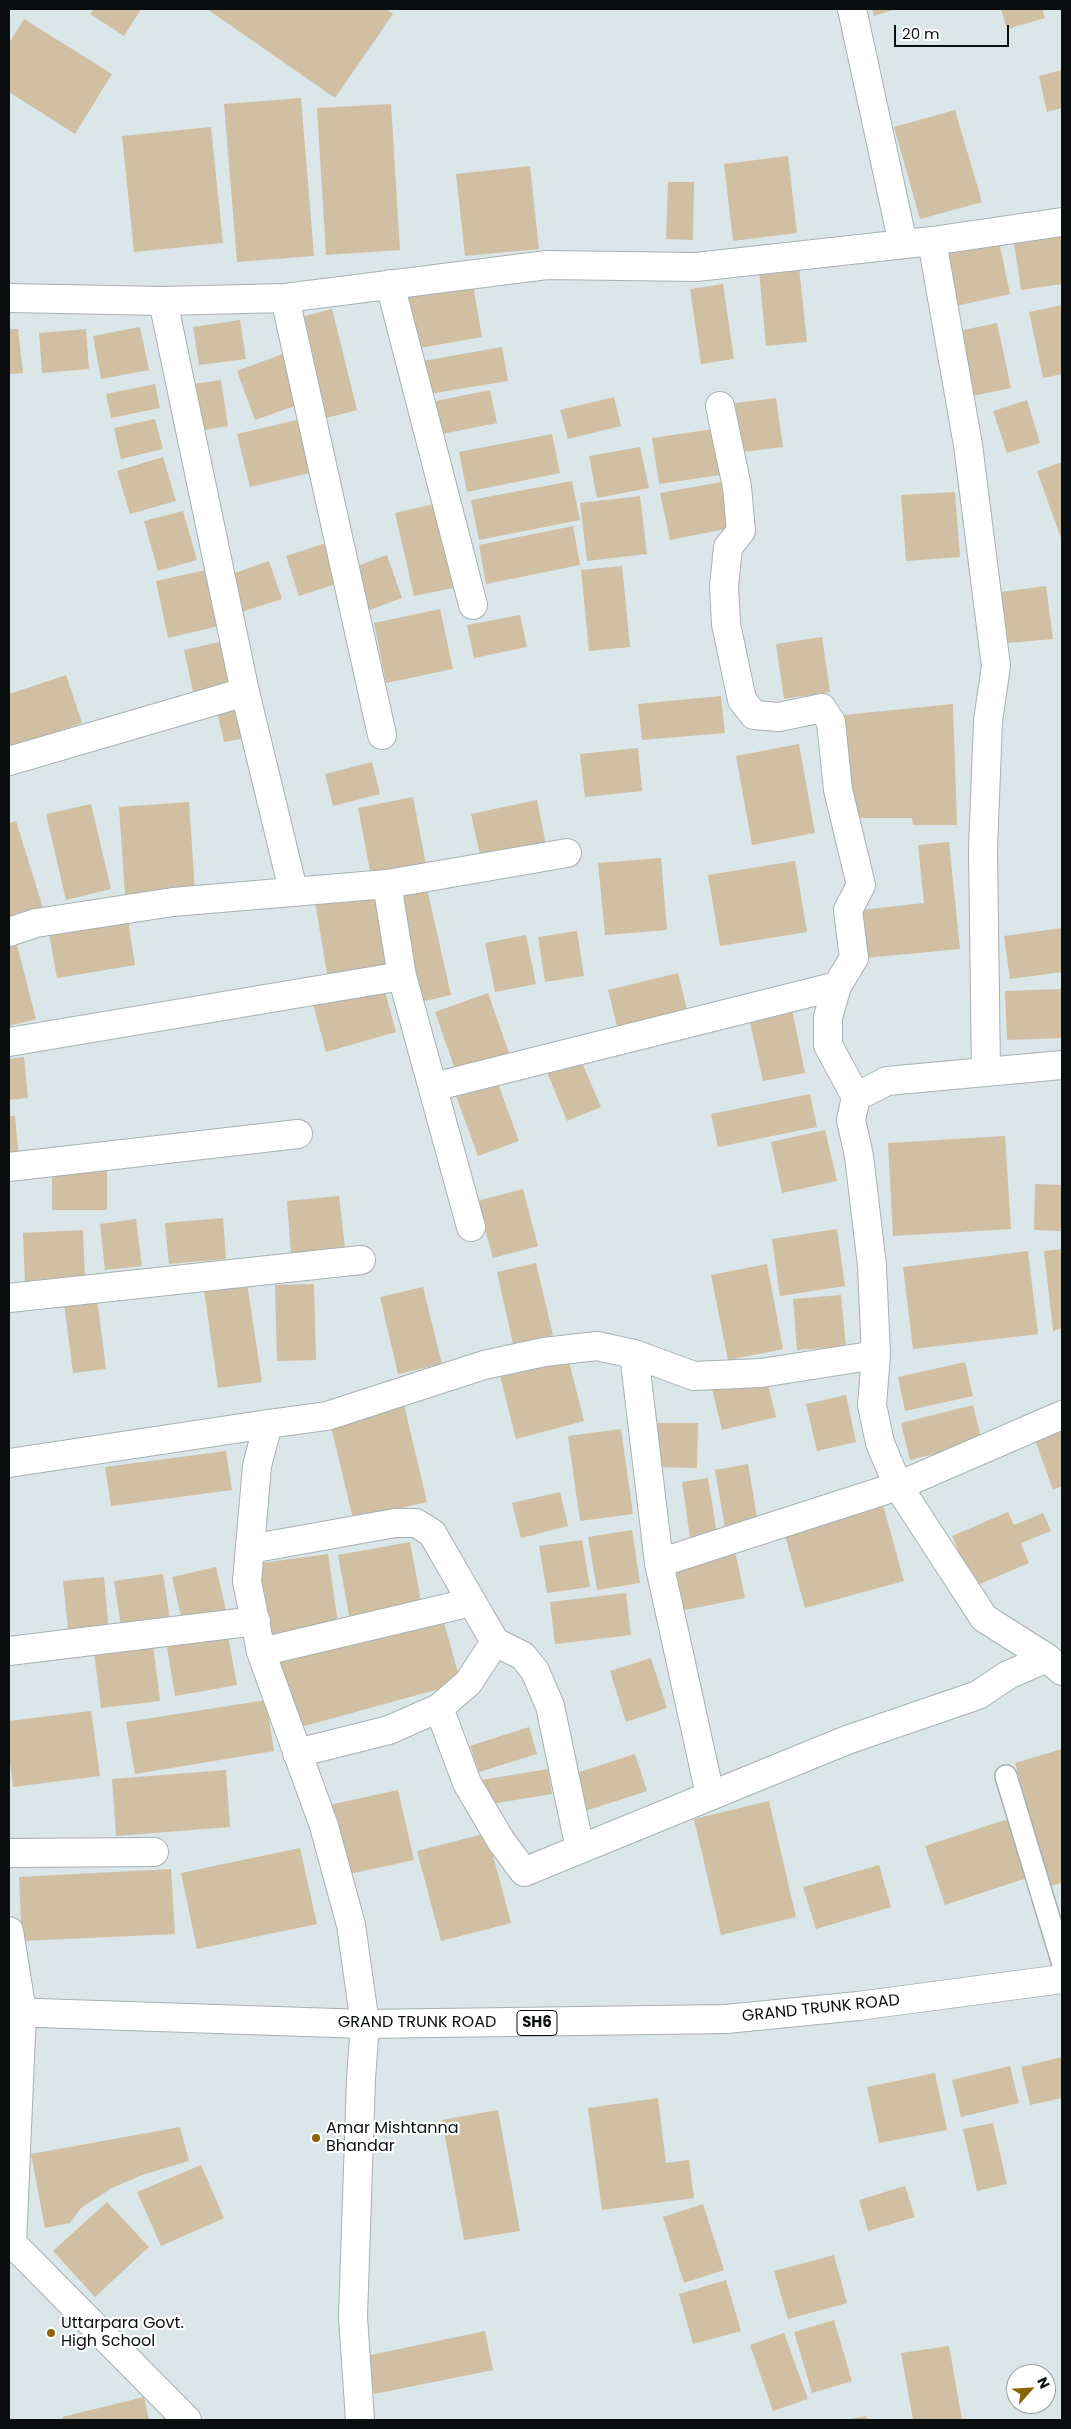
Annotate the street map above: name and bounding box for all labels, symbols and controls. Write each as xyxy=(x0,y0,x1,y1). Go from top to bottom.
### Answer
scale bar xyxy=(896,15,1011,47)
text: 20 m xyxy=(902,23,940,44)
street label: GRAND TRUNK ROAD xyxy=(741,1991,901,2027)
road number: SH6 xyxy=(517,2010,557,2036)
street label: GRAND TRUNK ROAD xyxy=(338,2013,496,2033)
place label: Amar Mishtanna Bhandar xyxy=(326,2119,459,2157)
marker: Amar Mishtanna Bhandar xyxy=(310,2132,322,2144)
place label: Uttarpara Govt. High School xyxy=(61,2314,184,2352)
marker: Uttarpara Govt. High School xyxy=(45,2327,57,2339)
north arrow xyxy=(1006,2364,1056,2414)
text: N xyxy=(1032,2374,1055,2392)

